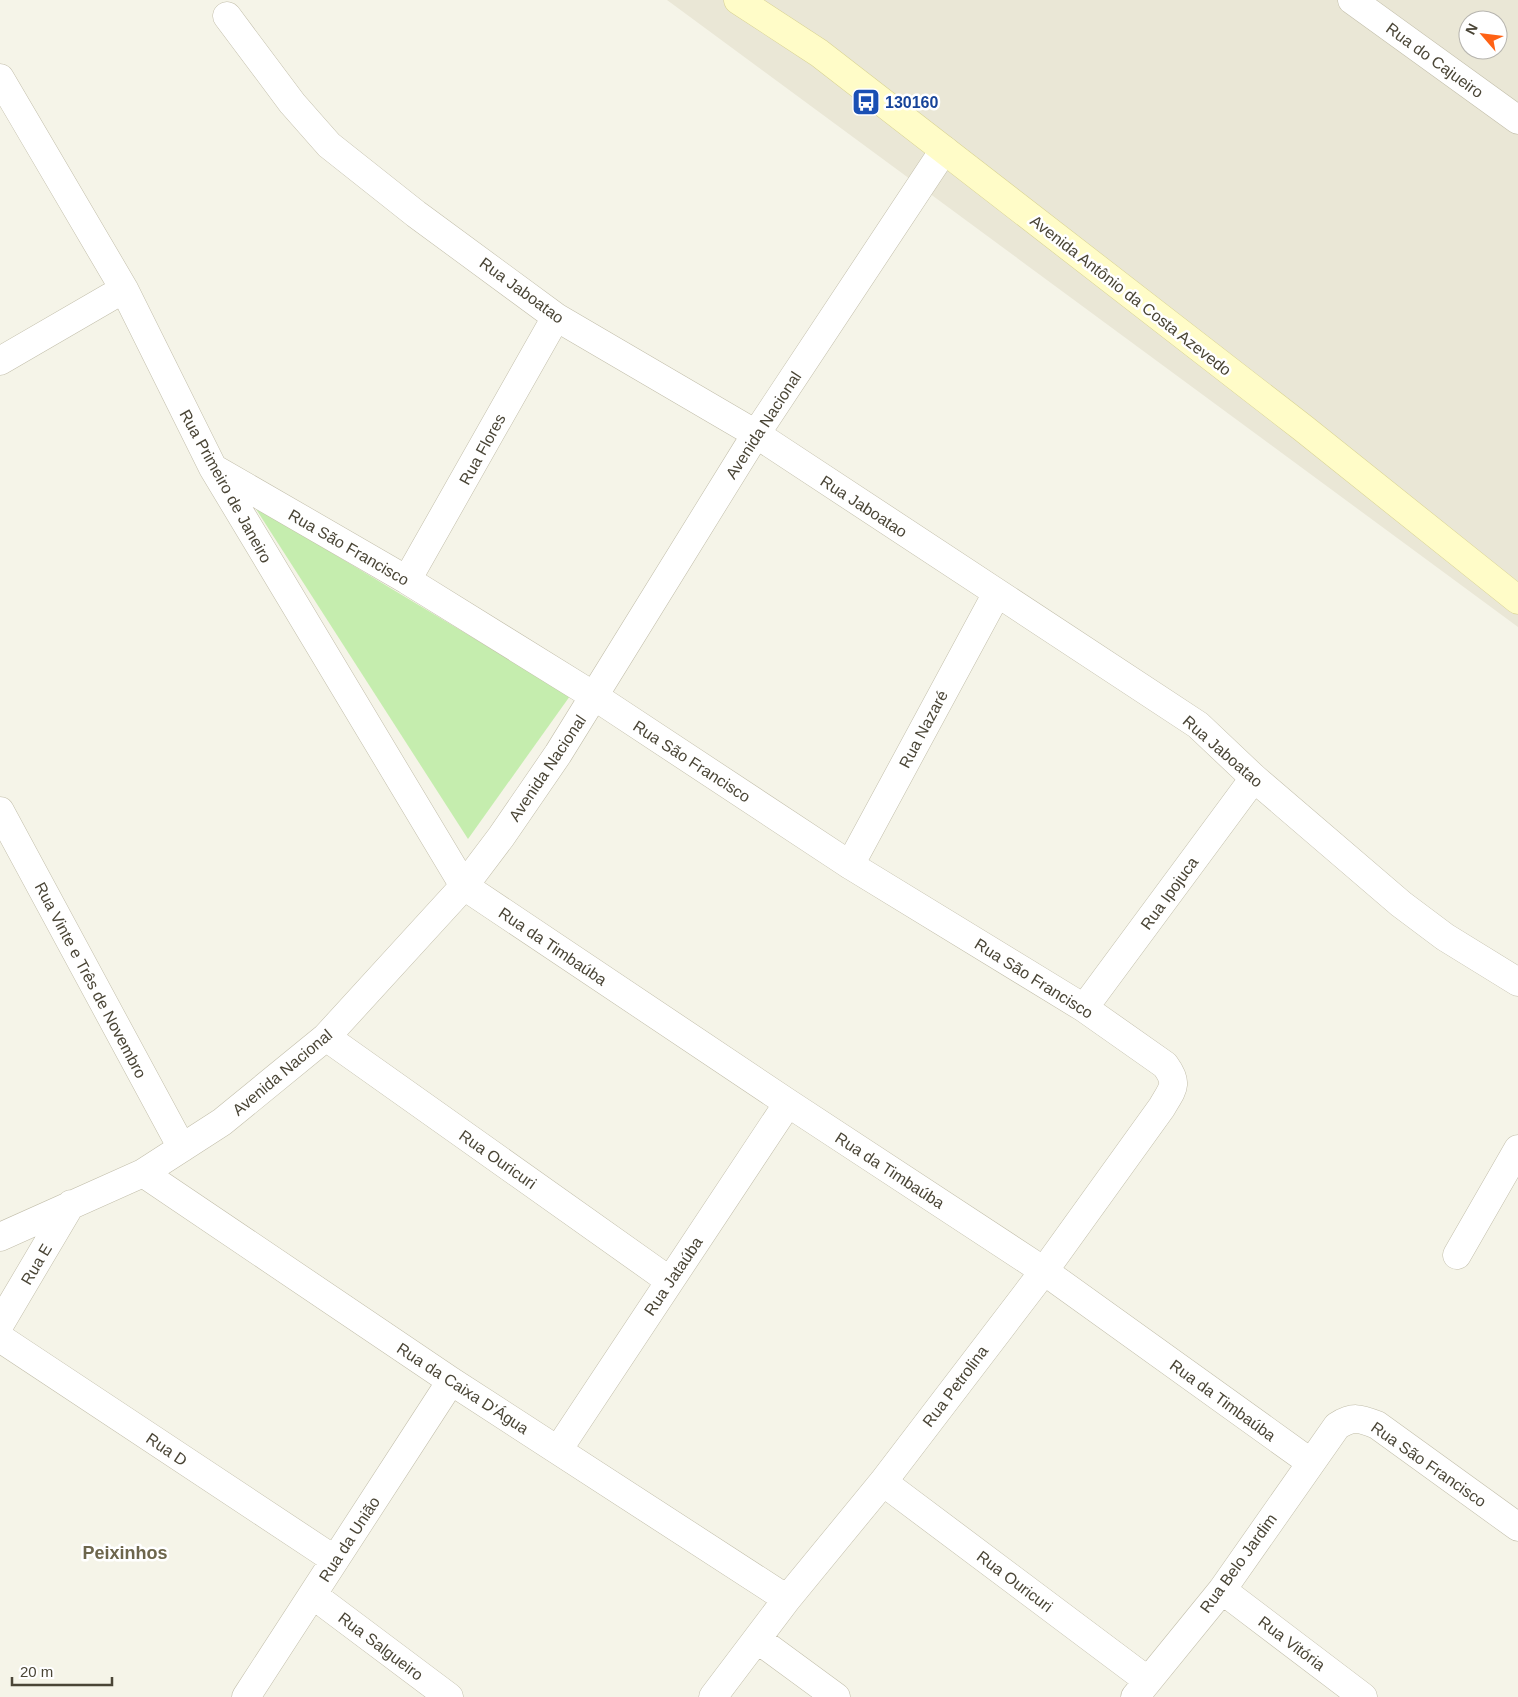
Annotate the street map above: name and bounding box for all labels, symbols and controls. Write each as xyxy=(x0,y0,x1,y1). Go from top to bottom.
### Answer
north arrow xyxy=(1458,10,1508,60)
street label: Rua do Cajueiro xyxy=(1383,20,1487,101)
text: N xyxy=(1462,21,1481,37)
bus stop icon: 130160 xyxy=(851,87,881,117)
place label: 130160 xyxy=(885,94,938,111)
street label: Avenida Antônio da Costa Azevedo xyxy=(1027,212,1234,379)
street label: Rua Jaboatao xyxy=(476,254,567,327)
street label: Avenida Nacional xyxy=(722,369,804,482)
street label: Rua Primeiro de Janeiro xyxy=(176,407,275,566)
street label: Rua Flores xyxy=(456,411,509,488)
street label: Rua Jaboatao xyxy=(817,472,910,541)
street label: Rua São Francisco xyxy=(286,506,412,589)
street label: Rua Nazaré xyxy=(896,687,951,771)
street label: Avenida Nacional xyxy=(506,712,589,825)
street label: Rua Jaboatao xyxy=(1179,712,1266,791)
street label: Rua São Francisco xyxy=(630,717,753,806)
street label: Rua Ipojuca xyxy=(1137,854,1201,933)
street label: Rua Vinte e Três de Novembro xyxy=(32,879,150,1081)
street label: Rua da Timbaúba xyxy=(496,904,610,989)
street label: Rua São Francisco xyxy=(972,935,1096,1022)
street label: Avenida Nacional xyxy=(229,1026,335,1119)
street label: Rua Ouricuri xyxy=(456,1127,539,1192)
street label: Rua da Timbaúba xyxy=(832,1129,947,1212)
street label: Rua Jataúba xyxy=(641,1234,706,1319)
street label: Rua E xyxy=(18,1241,55,1288)
street label: Rua da Caixa D'Água xyxy=(394,1339,532,1437)
street label: Rua Petrolina xyxy=(919,1342,991,1430)
street label: Rua da Timbaúba xyxy=(1167,1356,1279,1444)
street label: Rua São Francisco xyxy=(1368,1418,1489,1510)
street label: Rua D xyxy=(143,1430,190,1469)
street label: Rua da União xyxy=(316,1494,383,1585)
street label: Rua Belo Jardim xyxy=(1197,1510,1280,1616)
district label: Peixinhos xyxy=(82,1543,168,1563)
street label: Rua Ouricuri xyxy=(974,1548,1056,1615)
street label: Rua Salgueiro xyxy=(335,1609,426,1684)
street label: Rua Vitória xyxy=(1255,1613,1328,1674)
scale bar xyxy=(12,1654,112,1686)
text: 20 m xyxy=(20,1663,53,1680)

